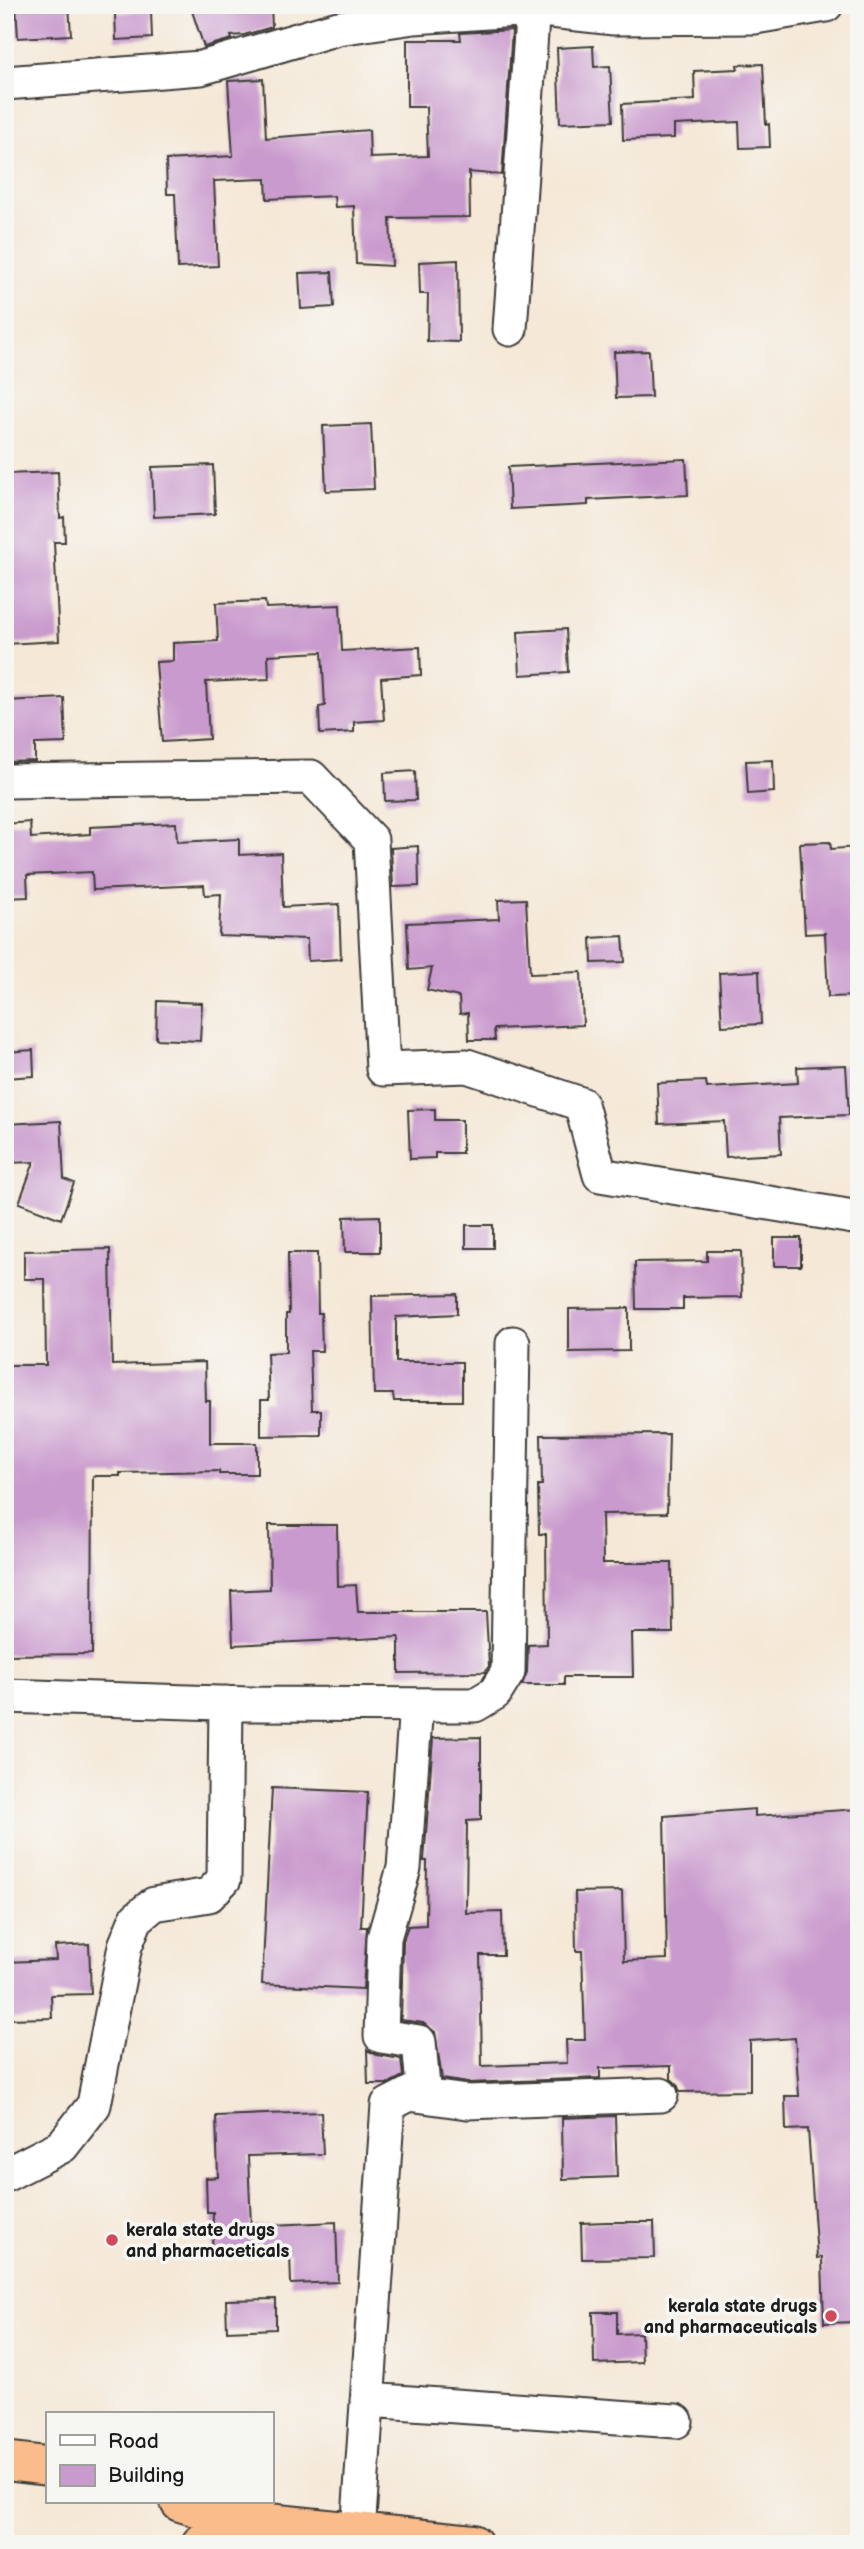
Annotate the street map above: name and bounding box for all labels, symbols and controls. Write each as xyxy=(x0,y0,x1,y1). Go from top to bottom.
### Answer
place label: kerala state drugs and pharmaceticals xyxy=(126,2220,289,2262)
marker: kerala state drugs and pharmaceticals xyxy=(104,2232,120,2248)
place label: kerala state drugs and pharmaceuticals xyxy=(644,2296,817,2338)
marker: kerala state drugs and pharmaceuticals xyxy=(823,2308,839,2324)
legend xyxy=(46,2412,273,2504)
text: Road xyxy=(108,2429,159,2454)
text: Building xyxy=(108,2463,184,2488)

